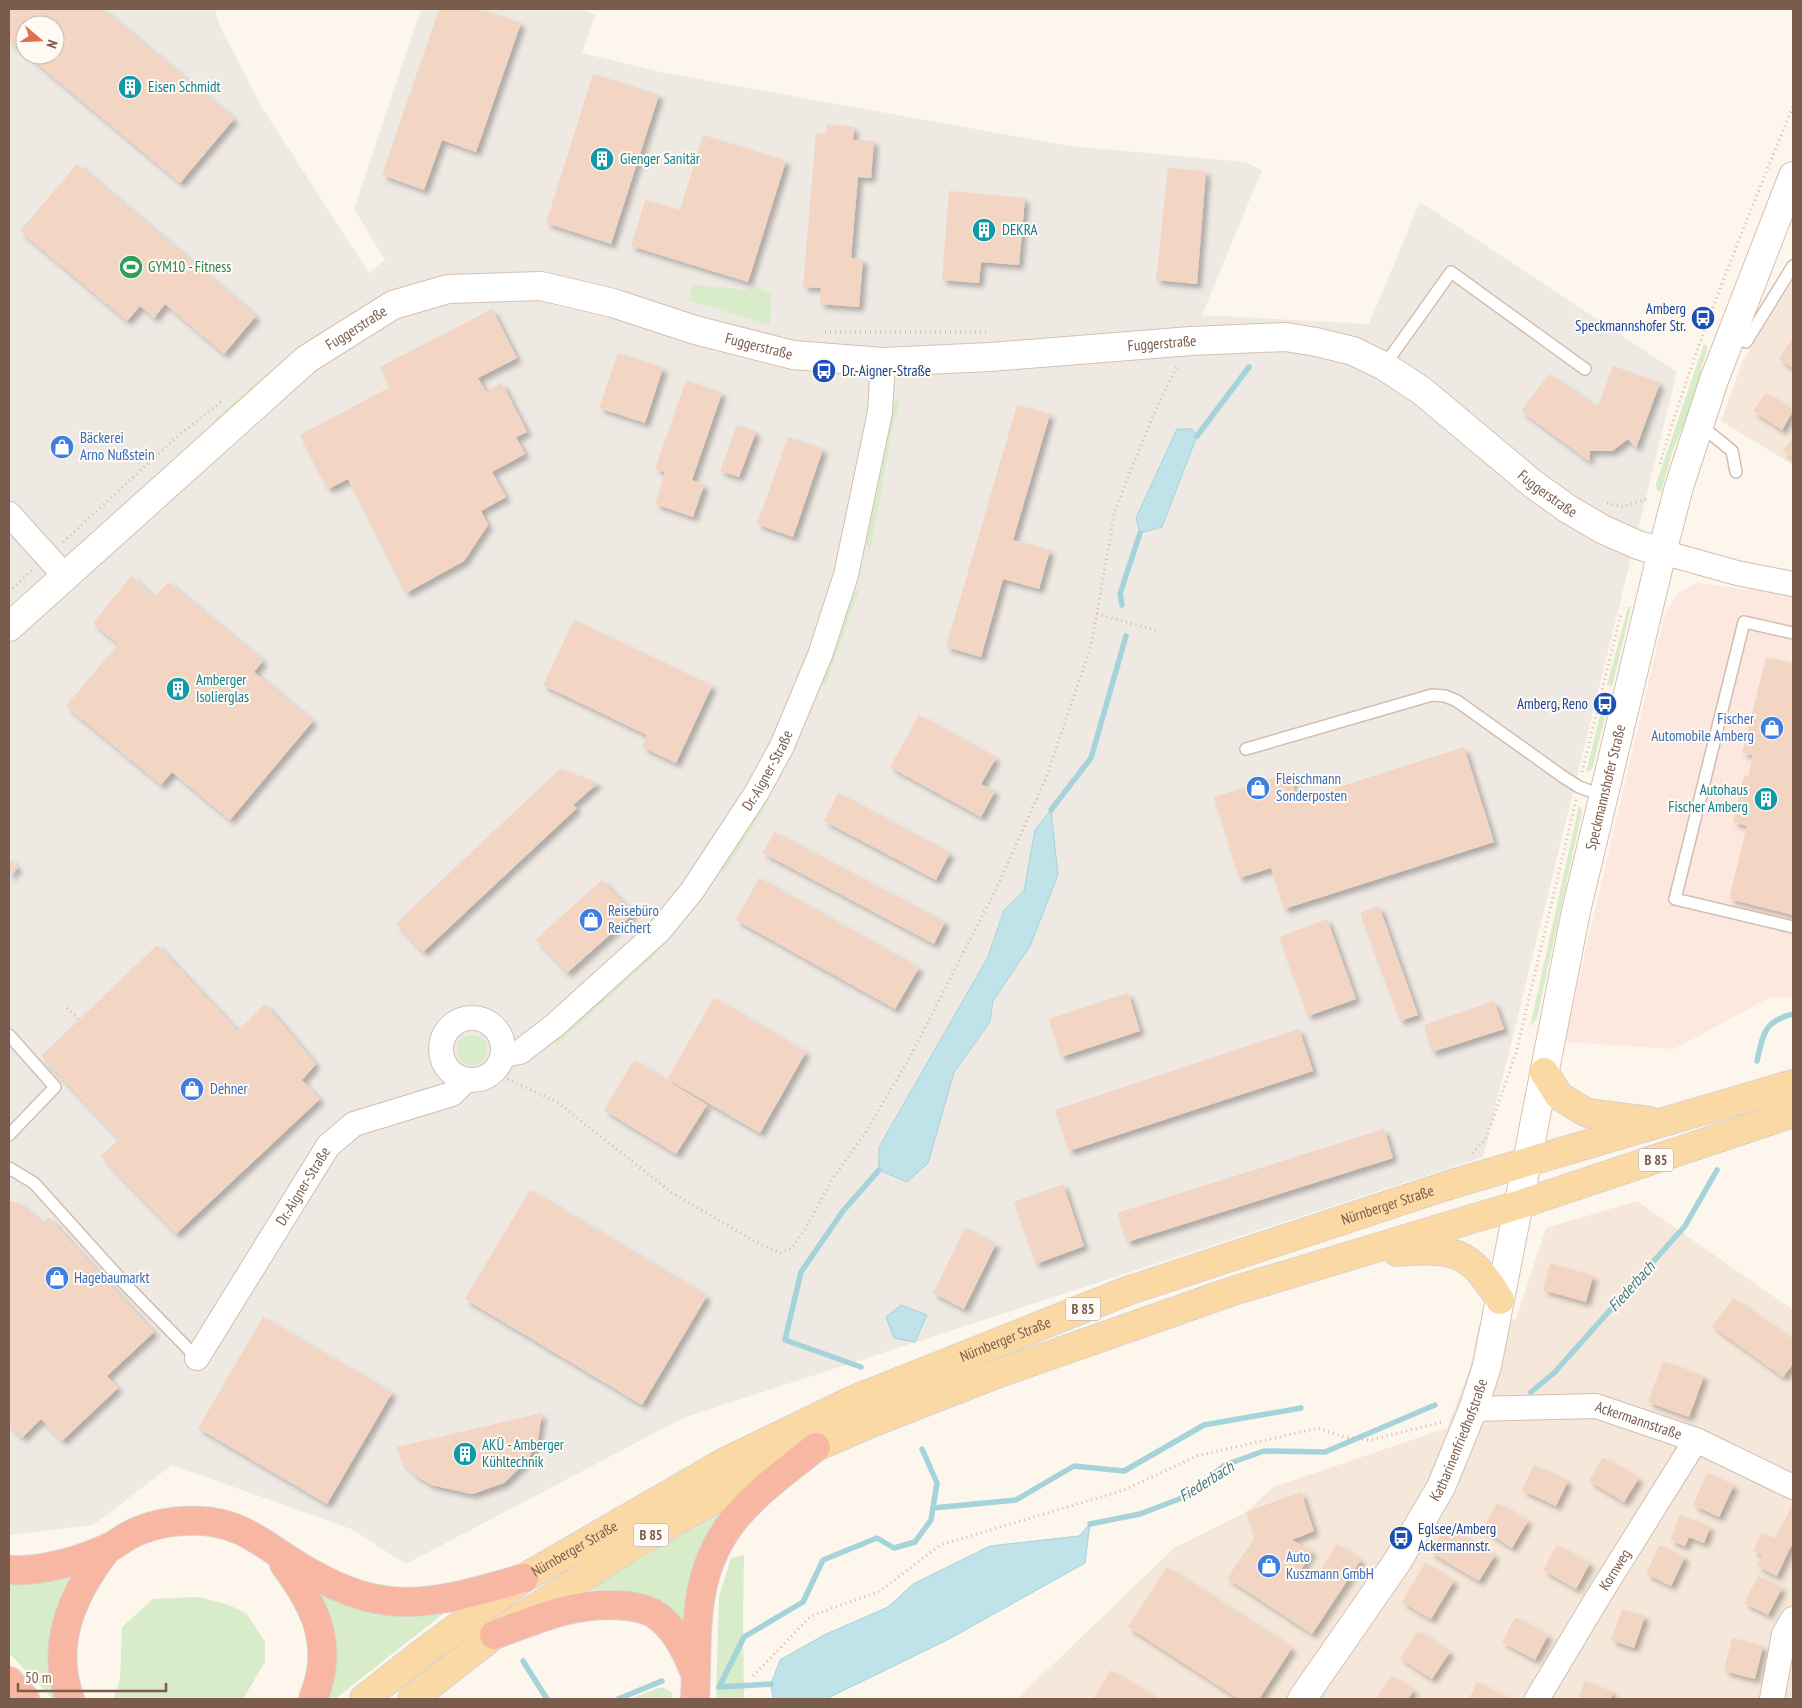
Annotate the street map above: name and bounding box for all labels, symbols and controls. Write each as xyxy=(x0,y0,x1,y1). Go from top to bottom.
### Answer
north arrow xyxy=(15,15,65,65)
text: N xyxy=(43,38,62,51)
building icon: Eisen Schmidt xyxy=(117,74,143,100)
place label: Eisen Schmidt xyxy=(148,77,221,96)
building icon: Gienger Sanitär xyxy=(589,146,615,172)
place label: Gienger Sanitär xyxy=(620,149,701,168)
building icon: DEKRA xyxy=(971,217,997,243)
place label: DEKRA xyxy=(1002,220,1039,239)
sports icon: GYM10 - Fitness xyxy=(118,254,144,280)
place label: GYM10 - Fitness xyxy=(148,257,231,276)
place label: Amberg Speckmannshofer Str. xyxy=(1575,299,1686,335)
street label: Fuggerstraße xyxy=(322,301,390,354)
bus stop icon: Amberg Speckmannshofer Str. xyxy=(1690,305,1716,331)
street label: Fuggerstraße xyxy=(723,328,795,364)
street label: Fuggerstraße xyxy=(1127,331,1197,355)
bus stop icon: Dr.-Aigner-Straße xyxy=(811,358,837,384)
place label: Dr.-Aigner-Straße xyxy=(842,361,931,380)
place label: Bäckerei Arno Nußstein xyxy=(80,428,154,464)
shop icon: Bäckerei Arno Nußstein xyxy=(49,434,75,460)
street label: Fuggerstraße xyxy=(1514,465,1581,521)
place label: Amberger Isolierglas xyxy=(196,670,249,706)
building icon: Amberger Isolierglas xyxy=(165,676,191,702)
bus stop icon: Amberg, Reno xyxy=(1592,691,1618,717)
place label: Amberg, Reno xyxy=(1517,694,1588,713)
place label: Fischer Automobile Amberg xyxy=(1651,709,1755,745)
shop icon: Fischer Automobile Amberg xyxy=(1759,715,1785,741)
street label: Speckmannshofer Straße xyxy=(1581,722,1629,852)
street label: Dr.-Aigner-Straße xyxy=(737,727,797,814)
place label: Fleischmann Sonderposten xyxy=(1276,769,1347,805)
shop icon: Fleischmann Sonderposten xyxy=(1245,775,1271,801)
place label: Autohaus Fischer Amberg xyxy=(1668,780,1748,816)
building icon: Autohaus Fischer Amberg xyxy=(1753,786,1779,812)
place label: Reisebüro Reichert xyxy=(608,901,659,937)
shop icon: Reisebüro Reichert xyxy=(578,907,604,933)
shop icon: Dehner xyxy=(179,1076,205,1102)
place label: Dehner xyxy=(210,1079,248,1098)
street label: Dr.-Aigner-Straße xyxy=(271,1143,334,1229)
road number: B 85 xyxy=(1638,1148,1674,1172)
street label: Nürnberger Straße xyxy=(1339,1181,1436,1229)
water label: Fiederbach xyxy=(1603,1256,1659,1315)
shop icon: Hagebaumarkt xyxy=(44,1265,70,1291)
place label: Hagebaumarkt xyxy=(74,1268,150,1287)
road number: B 85 xyxy=(1066,1298,1100,1320)
street label: Nürnberger Straße xyxy=(957,1312,1054,1366)
street label: Katharinenfriedhofstraße xyxy=(1425,1376,1491,1504)
street label: Ackermannstraße xyxy=(1593,1396,1684,1444)
place label: AKÜ - Amberger Kühltechnik xyxy=(482,1435,565,1471)
building icon: AKÜ - Amberger Kühltechnik xyxy=(452,1441,478,1467)
water label: Fiederbach xyxy=(1175,1456,1238,1506)
street label: Nürnberger Straße xyxy=(528,1516,621,1581)
place label: Eglsee/Amberg Ackermannstr. xyxy=(1418,1519,1496,1555)
road number: B 85 xyxy=(634,1524,668,1546)
bus stop icon: Eglsee/Amberg Ackermannstr. xyxy=(1388,1525,1414,1551)
street label: Kornweg xyxy=(1595,1545,1635,1594)
place label: Auto Kuszmann GmbH xyxy=(1286,1547,1374,1583)
shop icon: Auto Kuszmann GmbH xyxy=(1256,1553,1282,1579)
scale bar xyxy=(18,1660,165,1692)
text: 50 m xyxy=(25,1668,51,1687)

